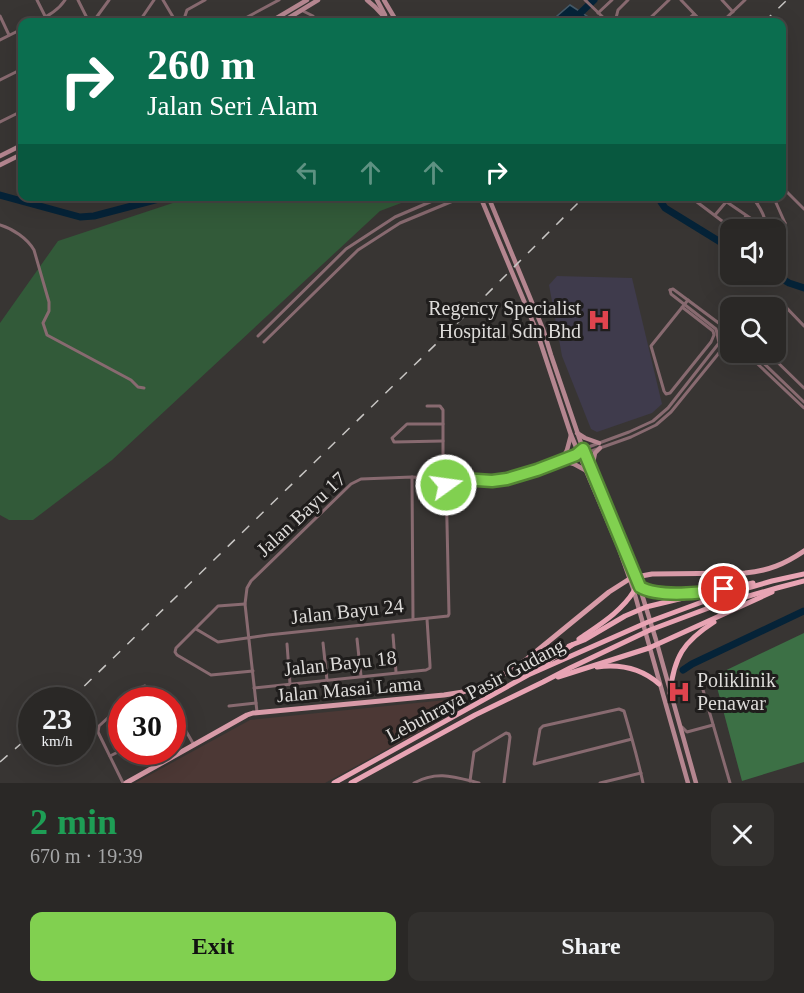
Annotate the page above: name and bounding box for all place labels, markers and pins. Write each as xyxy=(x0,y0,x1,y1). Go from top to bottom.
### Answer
place label: Regency Specialist Hospital Sdn Bhd xyxy=(428,297,581,343)
hospital icon: Regency Specialist Hospital Sdn Bhd xyxy=(586,307,612,333)
pin xyxy=(698,563,749,614)
place label: Poliklinik Penawar xyxy=(697,669,776,714)
hospital icon: Poliklinik Penawar xyxy=(666,679,692,705)

